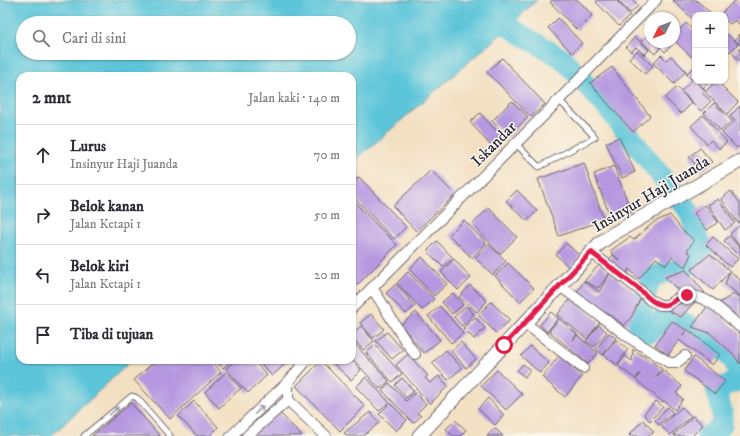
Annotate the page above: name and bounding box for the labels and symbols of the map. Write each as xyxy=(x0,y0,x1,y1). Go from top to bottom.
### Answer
north arrow xyxy=(644,12,680,48)
street label: Iskandar xyxy=(467,117,521,171)
street label: Insinyur Haji Juanda xyxy=(589,151,713,237)
route end xyxy=(678,286,696,304)
route start xyxy=(495,336,513,354)
one-way arrow xyxy=(254,405,265,414)
one-way arrow xyxy=(108,406,119,415)

